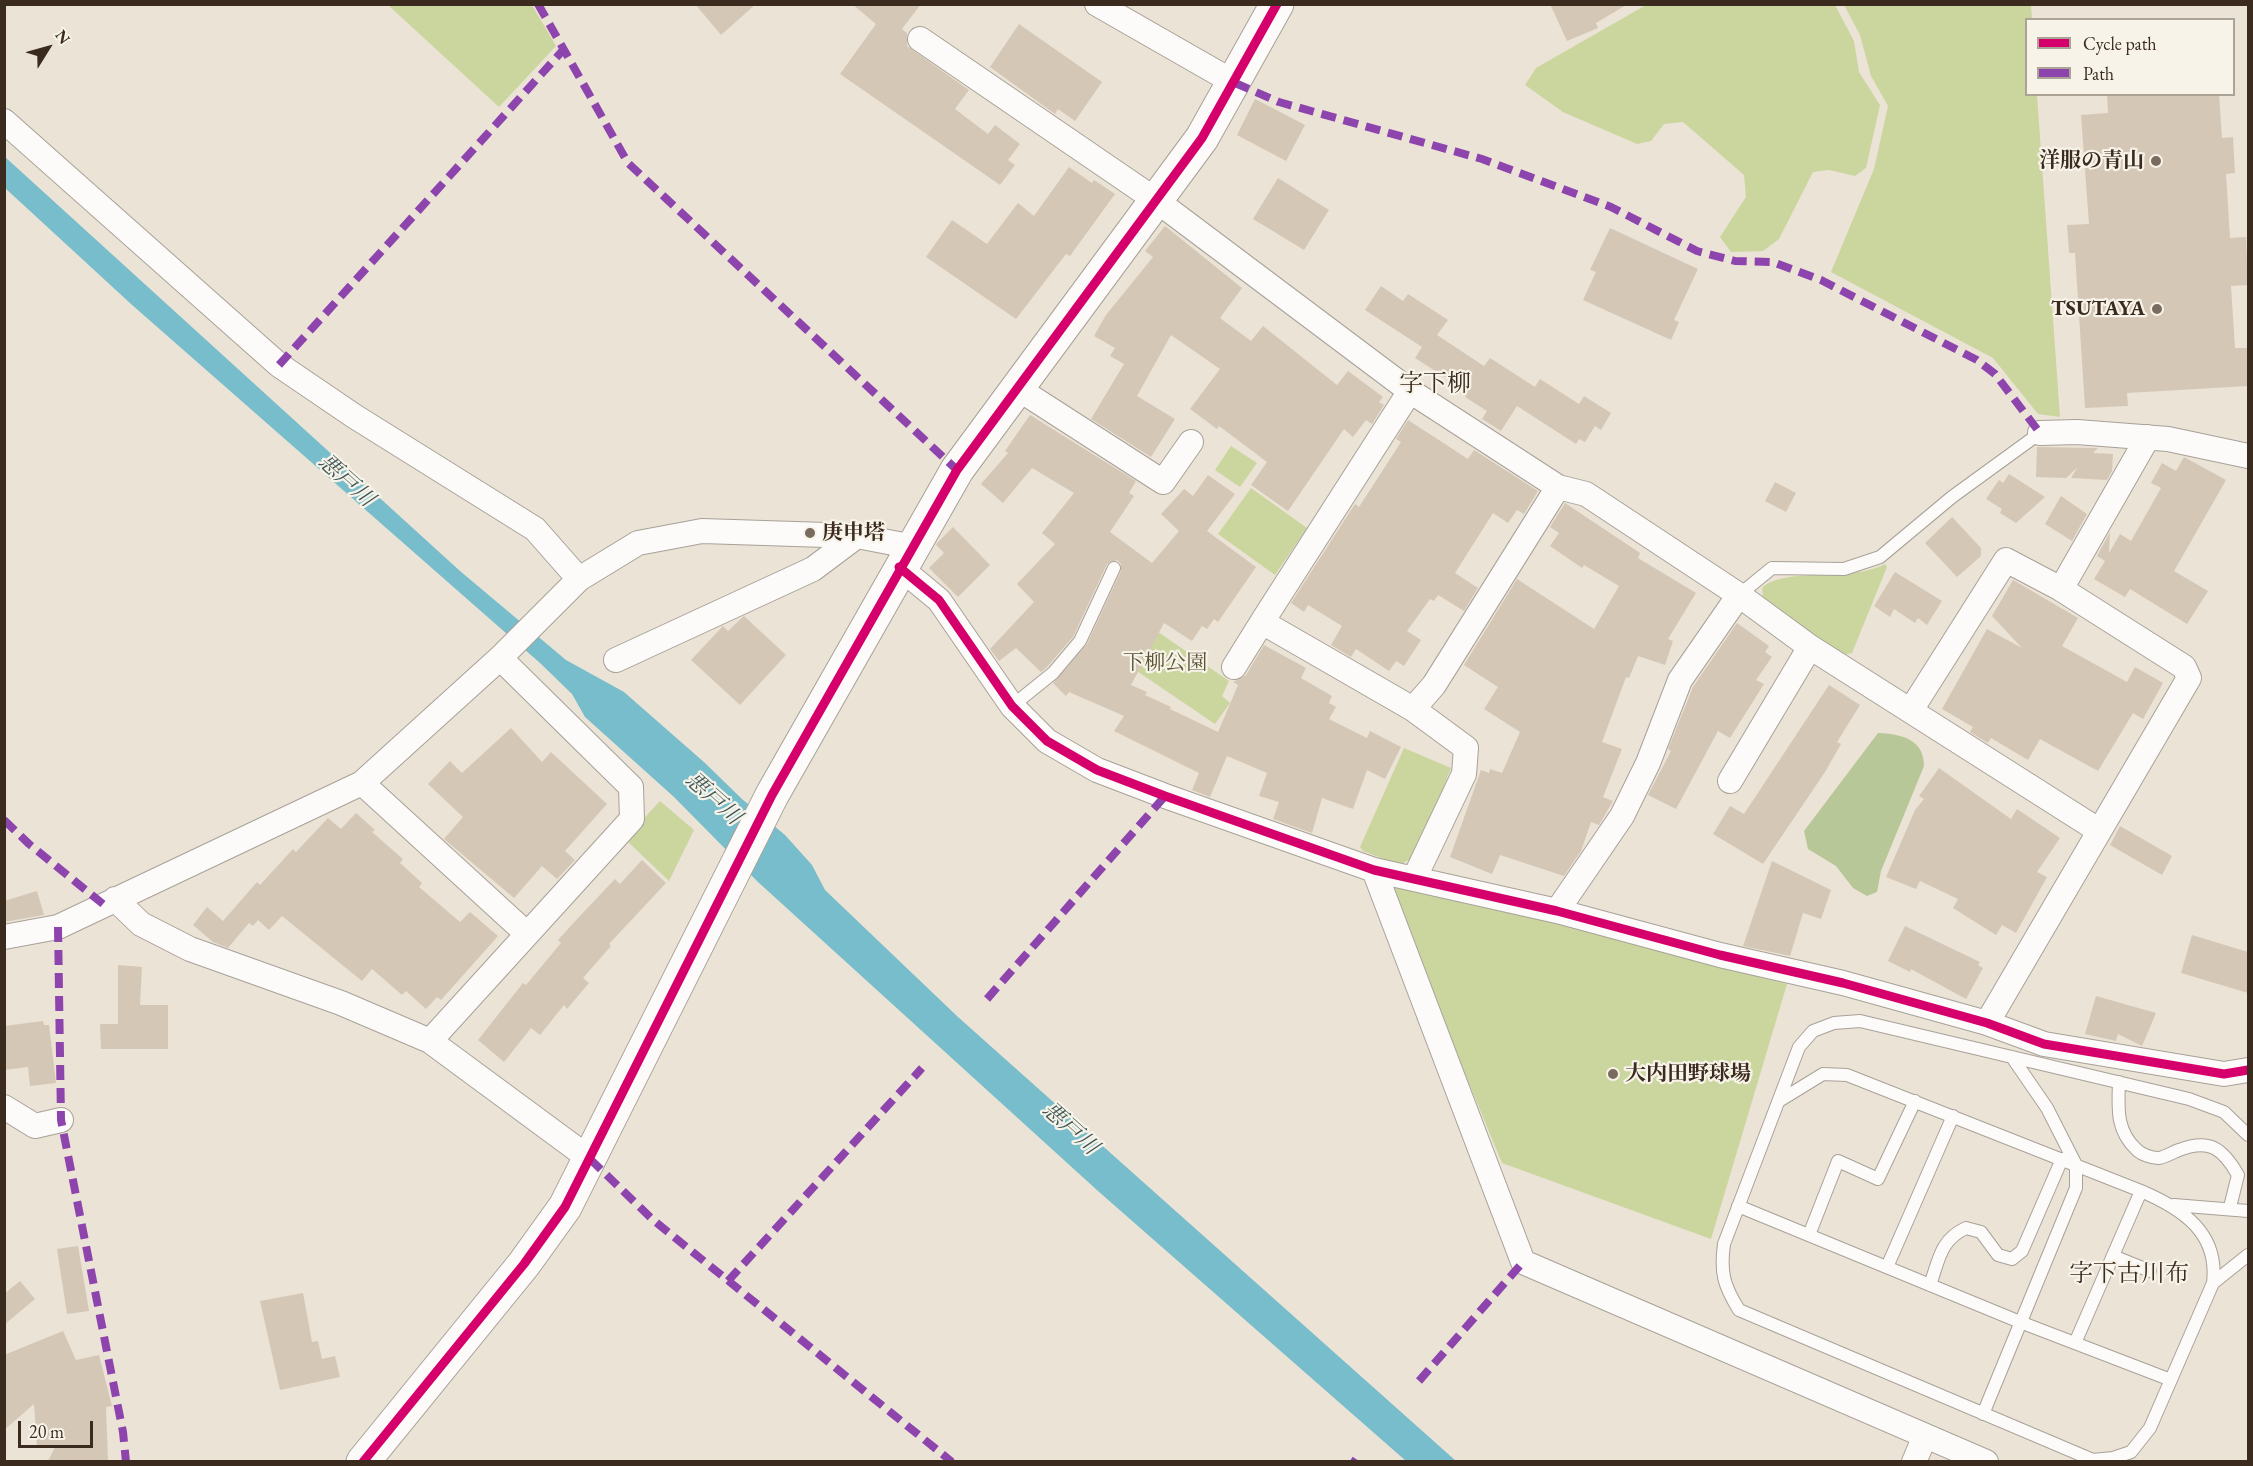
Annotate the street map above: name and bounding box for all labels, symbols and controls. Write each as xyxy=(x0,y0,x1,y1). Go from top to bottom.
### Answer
north arrow xyxy=(18,18,78,78)
legend xyxy=(2025,18,2235,96)
text: N xyxy=(50,25,75,48)
text: Cycle path xyxy=(2083,32,2157,55)
text: Path xyxy=(2083,62,2114,85)
place label: 洋服の青山 xyxy=(2039,148,2144,174)
marker: 洋服の青山 xyxy=(2149,154,2163,168)
place label: TSUTAYA xyxy=(2051,296,2145,322)
marker: TSUTAYA xyxy=(2150,302,2164,316)
district label: 字下柳 xyxy=(1399,370,1471,398)
water label: 悪戸川 xyxy=(313,449,379,513)
place label: 庚申塔 xyxy=(822,520,885,546)
marker: 庚申塔 xyxy=(803,526,817,540)
park label: 下柳公園 xyxy=(1123,650,1207,676)
water label: 悪戸川 xyxy=(680,767,746,831)
place label: 大内田野球場 xyxy=(1625,1061,1751,1087)
marker: 大内田野球場 xyxy=(1606,1067,1620,1081)
water label: 悪戸川 xyxy=(1037,1097,1103,1161)
district label: 字下古川布 xyxy=(2069,1260,2189,1288)
scale bar xyxy=(21,1409,96,1447)
text: 20 m xyxy=(29,1420,64,1443)

